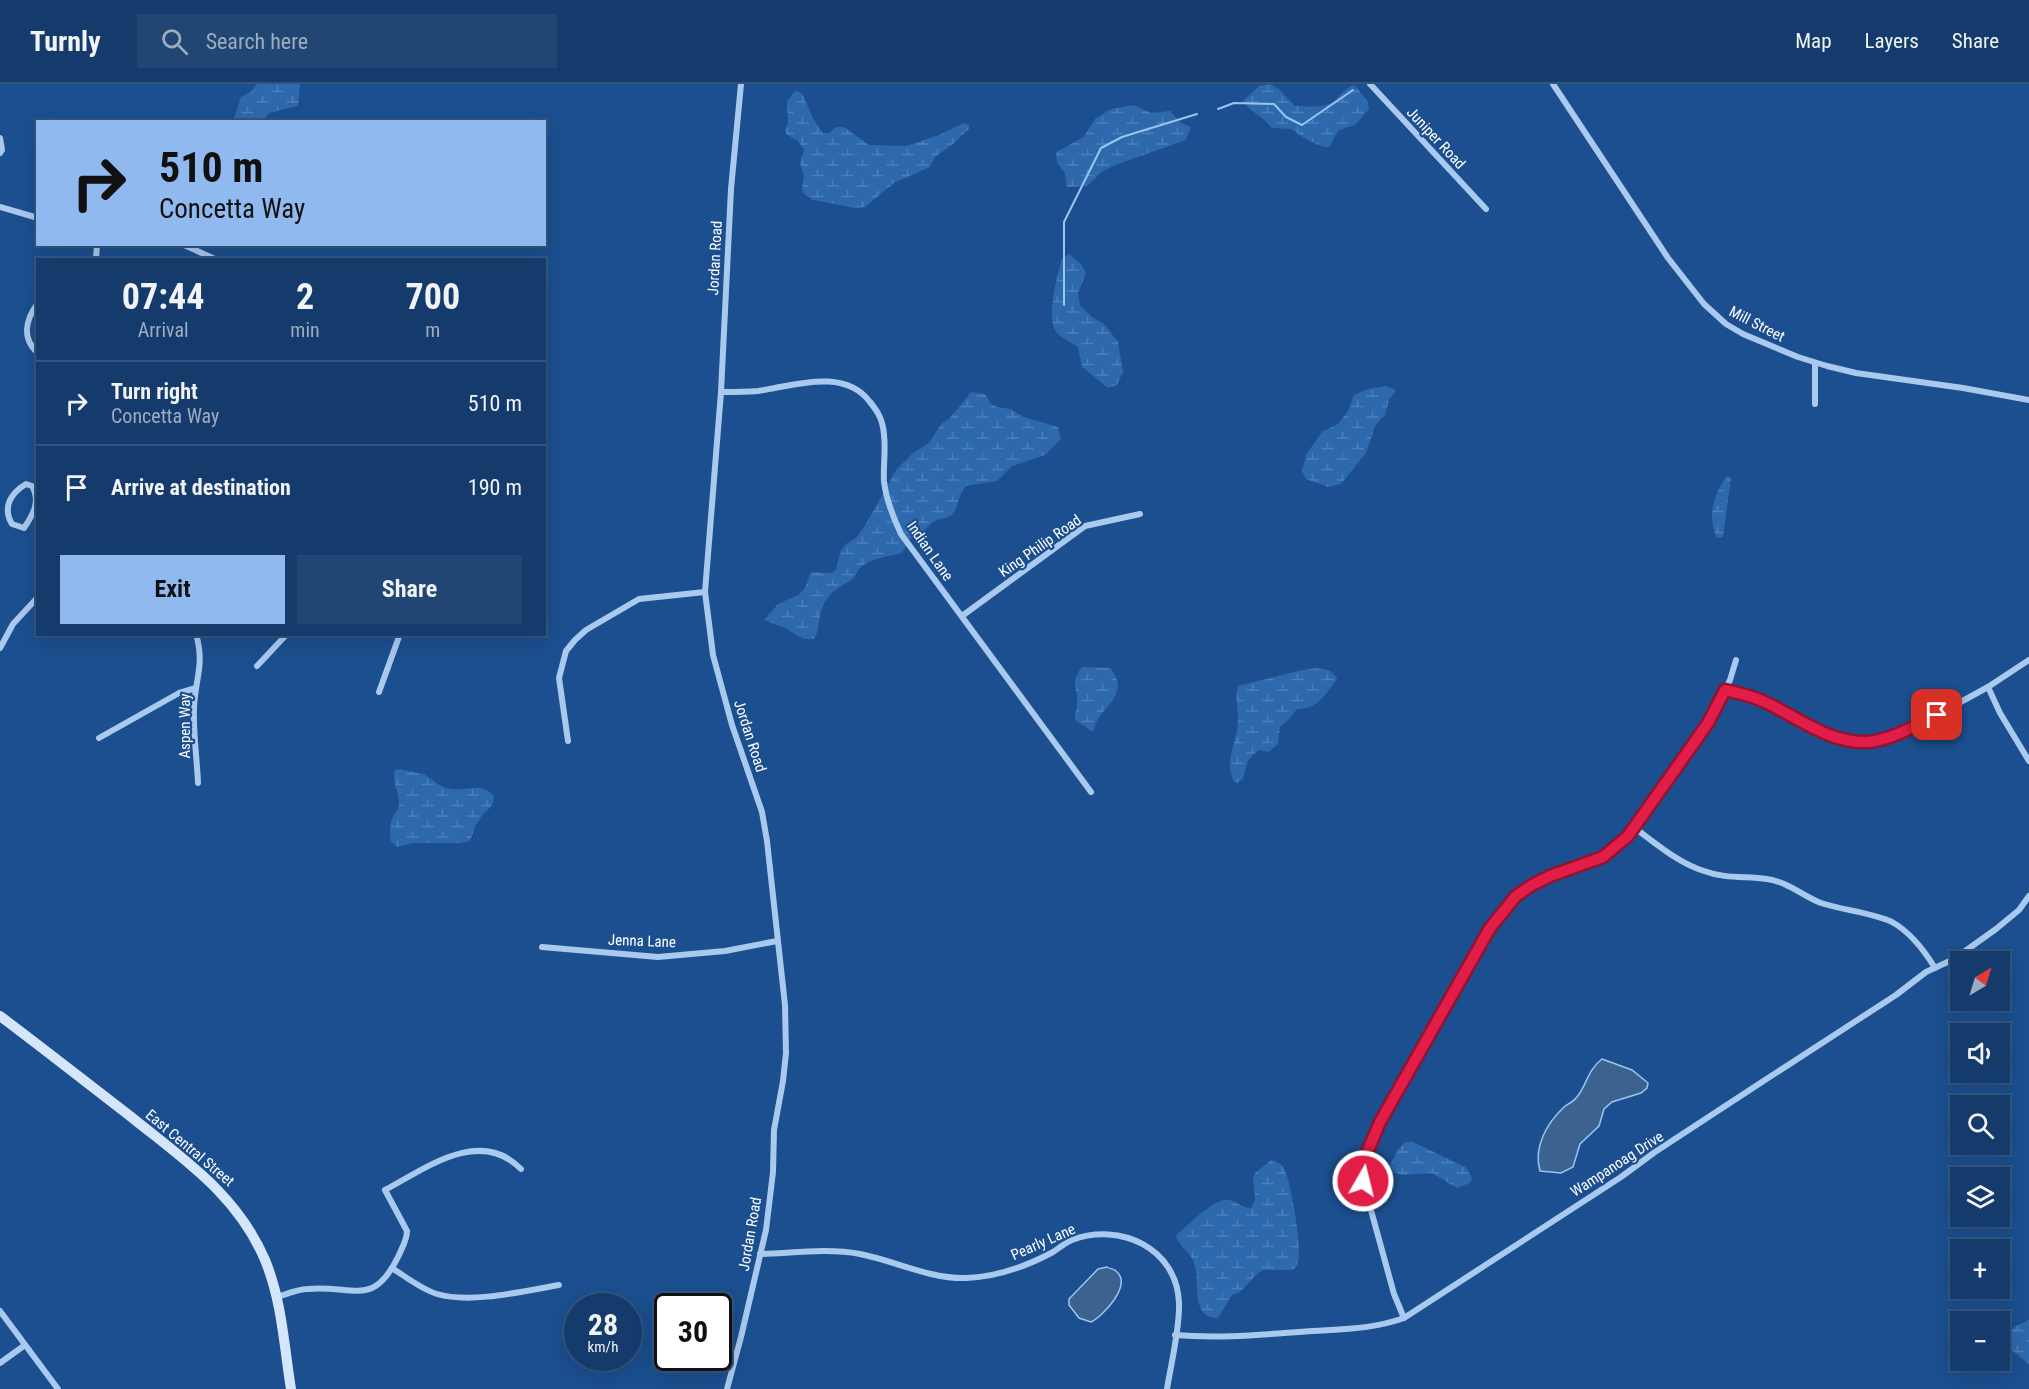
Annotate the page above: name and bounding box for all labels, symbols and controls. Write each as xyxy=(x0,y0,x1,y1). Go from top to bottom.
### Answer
search box xyxy=(137,14,557,68)
text: Turnly xyxy=(30,25,101,58)
icon: search xyxy=(158,25,191,58)
text: Search here xyxy=(206,29,308,54)
text: Map xyxy=(1795,29,1832,53)
text: Layers xyxy=(1865,29,1919,53)
text: Share xyxy=(1952,29,1999,53)
street label: Juniper Road xyxy=(1403,103,1469,173)
text: 510 m xyxy=(159,143,264,192)
icon: right xyxy=(60,144,138,222)
text: Concetta Way xyxy=(159,193,305,225)
street label: Jordan Road xyxy=(704,220,726,296)
text: 07:44 xyxy=(122,276,204,318)
text: 2 xyxy=(296,276,314,318)
text: 700 xyxy=(406,276,460,318)
street label: Mill Street xyxy=(1726,302,1788,346)
text: Arrival xyxy=(138,318,189,342)
text: min xyxy=(290,318,320,342)
text: m xyxy=(425,318,440,342)
text: Turn right xyxy=(111,379,198,404)
icon: right xyxy=(60,387,93,420)
text: 510 m xyxy=(468,391,522,416)
text: Concetta Way xyxy=(111,404,219,428)
icon: arrive xyxy=(60,471,93,504)
text: Arrive at destination xyxy=(111,475,291,500)
text: 190 m xyxy=(468,475,522,500)
street label: King Philip Road xyxy=(995,511,1085,581)
street label: Indian Lane xyxy=(903,518,957,584)
button: Exit xyxy=(60,555,285,624)
button: Share xyxy=(297,555,522,624)
pin xyxy=(1911,689,1962,740)
street label: Aspen Way xyxy=(176,693,194,759)
street label: Jordan Road xyxy=(730,698,770,774)
icon: arrive xyxy=(1920,698,1953,731)
street label: Jenna Lane xyxy=(608,931,676,951)
north arrow xyxy=(1950,951,2010,1011)
map controls xyxy=(1950,951,2010,1371)
button: sound xyxy=(1950,1023,2010,1083)
button: search xyxy=(1950,1095,2010,1155)
street label: East Central Street xyxy=(142,1106,238,1190)
street label: Wampanoag Drive xyxy=(1567,1127,1667,1201)
position arrow xyxy=(1331,1149,1395,1213)
button: layers xyxy=(1950,1167,2010,1227)
street label: Jordan Road xyxy=(735,1196,765,1272)
street label: Pearly Lane xyxy=(1008,1220,1078,1264)
button: + xyxy=(1950,1239,2010,1299)
speed limit sign: 30 xyxy=(654,1293,732,1371)
text: 28 xyxy=(588,1307,618,1342)
button: − xyxy=(1950,1311,2010,1371)
text: km/h xyxy=(588,1338,618,1356)

